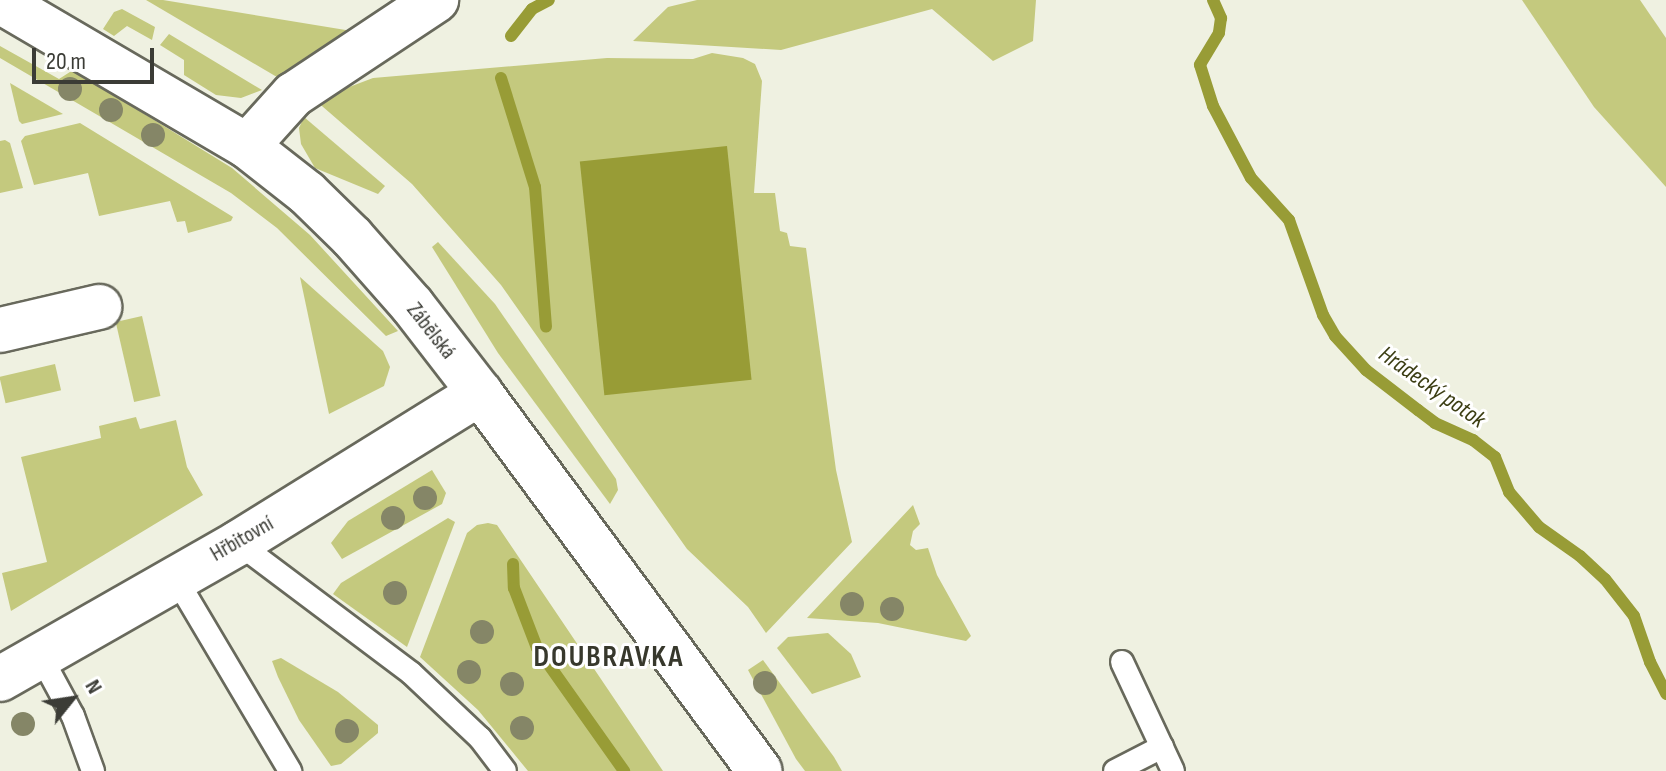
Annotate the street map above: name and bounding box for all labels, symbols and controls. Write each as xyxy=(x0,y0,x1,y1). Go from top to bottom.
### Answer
scale bar xyxy=(36,32,158,82)
text: 20 m xyxy=(46,47,86,76)
street label: Zábělská xyxy=(401,298,461,364)
water label: Hrádecký potok xyxy=(1373,340,1491,434)
street label: Hřbitovní xyxy=(206,511,278,567)
district label: DOUBRAVKA xyxy=(534,639,684,675)
north arrow xyxy=(32,659,112,739)
text: N xyxy=(79,675,108,699)

